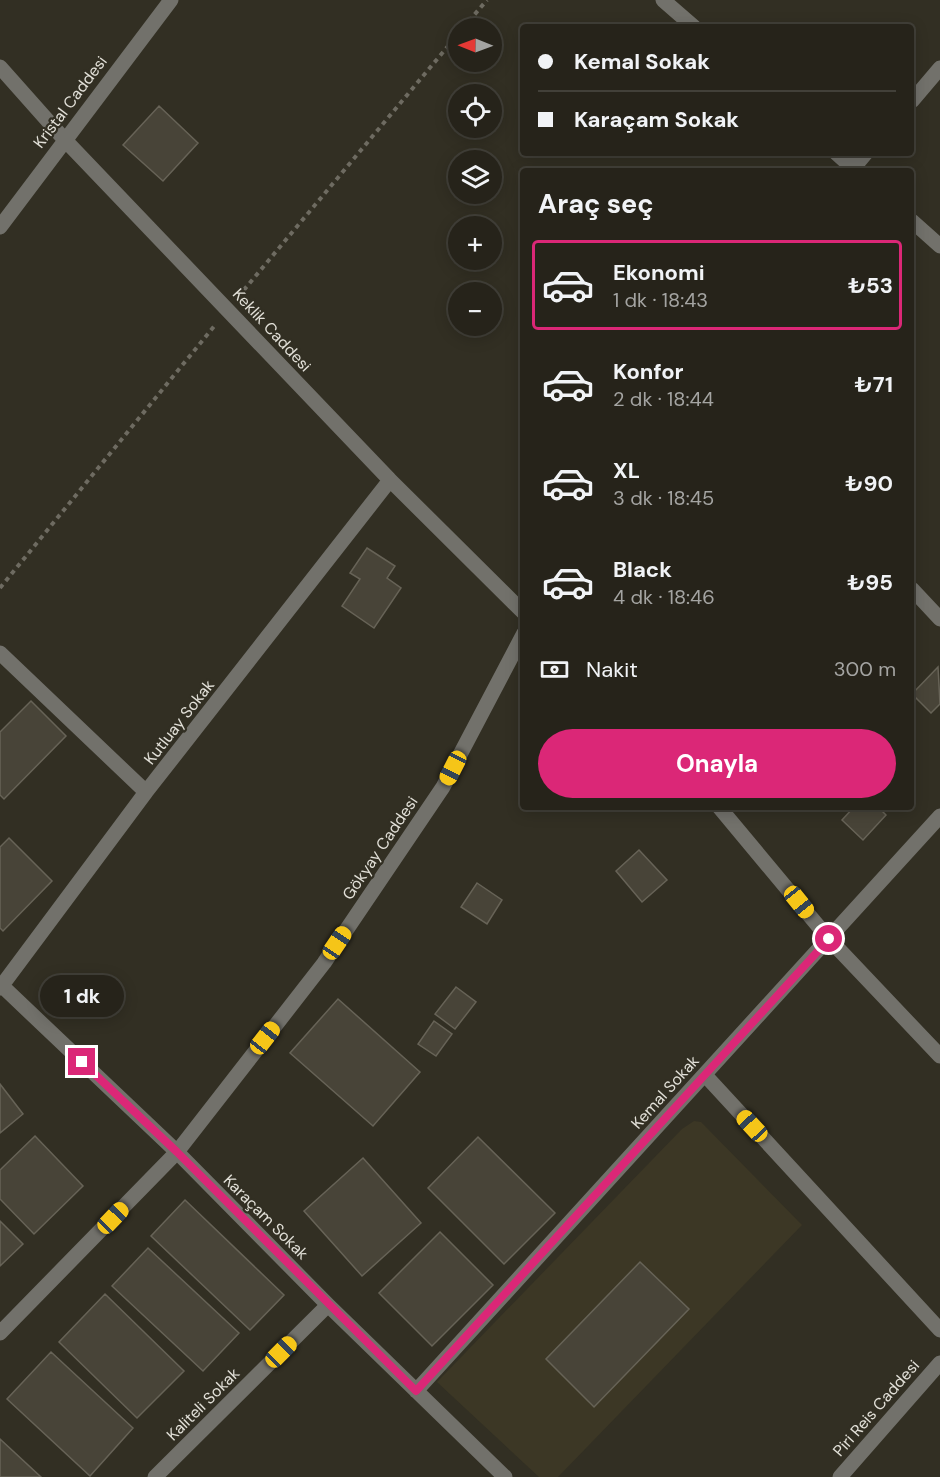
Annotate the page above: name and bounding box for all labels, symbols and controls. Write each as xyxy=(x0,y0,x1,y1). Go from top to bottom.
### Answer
north arrow xyxy=(448,18,502,72)
map controls xyxy=(448,18,502,336)
text: Kemal Sokak xyxy=(574,47,710,76)
street label: Kristal Caddesi xyxy=(28,52,112,152)
button: locate xyxy=(448,84,502,138)
text: Karaçam Sokak xyxy=(574,105,739,134)
button: layers xyxy=(448,150,502,204)
text: Araç seç xyxy=(538,186,654,221)
button: + xyxy=(448,216,502,270)
icon: car xyxy=(541,258,595,312)
text: Ekonomi xyxy=(613,258,705,287)
text: ₺53 xyxy=(848,271,893,300)
button: − xyxy=(448,282,502,336)
street label: Keklik Caddesi xyxy=(228,284,316,376)
text: 1 dk · 18:43 xyxy=(613,287,708,313)
icon: car xyxy=(541,357,595,411)
text: Konfor xyxy=(613,357,684,386)
text: ₺71 xyxy=(855,370,893,399)
text: 2 dk · 18:44 xyxy=(613,386,714,412)
icon: car xyxy=(541,456,595,510)
text: XL xyxy=(613,456,640,485)
text: ₺90 xyxy=(845,469,893,498)
text: 3 dk · 18:45 xyxy=(613,485,714,511)
icon: car xyxy=(541,555,595,609)
text: Black xyxy=(613,555,672,584)
text: ₺95 xyxy=(847,568,893,597)
text: 4 dk · 18:46 xyxy=(613,584,715,610)
icon: cash xyxy=(538,653,571,686)
text: Nakit xyxy=(586,655,638,684)
text: 300 m xyxy=(834,656,896,682)
street label: Kutluay Sokak xyxy=(139,675,219,769)
button: Onayla xyxy=(538,729,896,798)
car xyxy=(437,748,469,788)
street label: Gökyay Caddesi xyxy=(338,792,422,904)
car xyxy=(781,882,817,922)
car xyxy=(319,923,355,963)
route start xyxy=(815,925,842,952)
callout: 1 dk xyxy=(40,975,124,1017)
text: 1 dk xyxy=(64,983,100,1009)
car xyxy=(247,1018,283,1058)
route end xyxy=(68,1048,95,1075)
street label: Kemal Sokak xyxy=(626,1051,704,1133)
car xyxy=(733,1107,771,1145)
street label: Karaçam Sokak xyxy=(219,1170,313,1264)
car xyxy=(94,1199,132,1237)
car xyxy=(262,1333,300,1371)
street label: Piri Reis Caddesi xyxy=(828,1355,924,1461)
street label: Kaliteli Sokak xyxy=(162,1363,244,1445)

